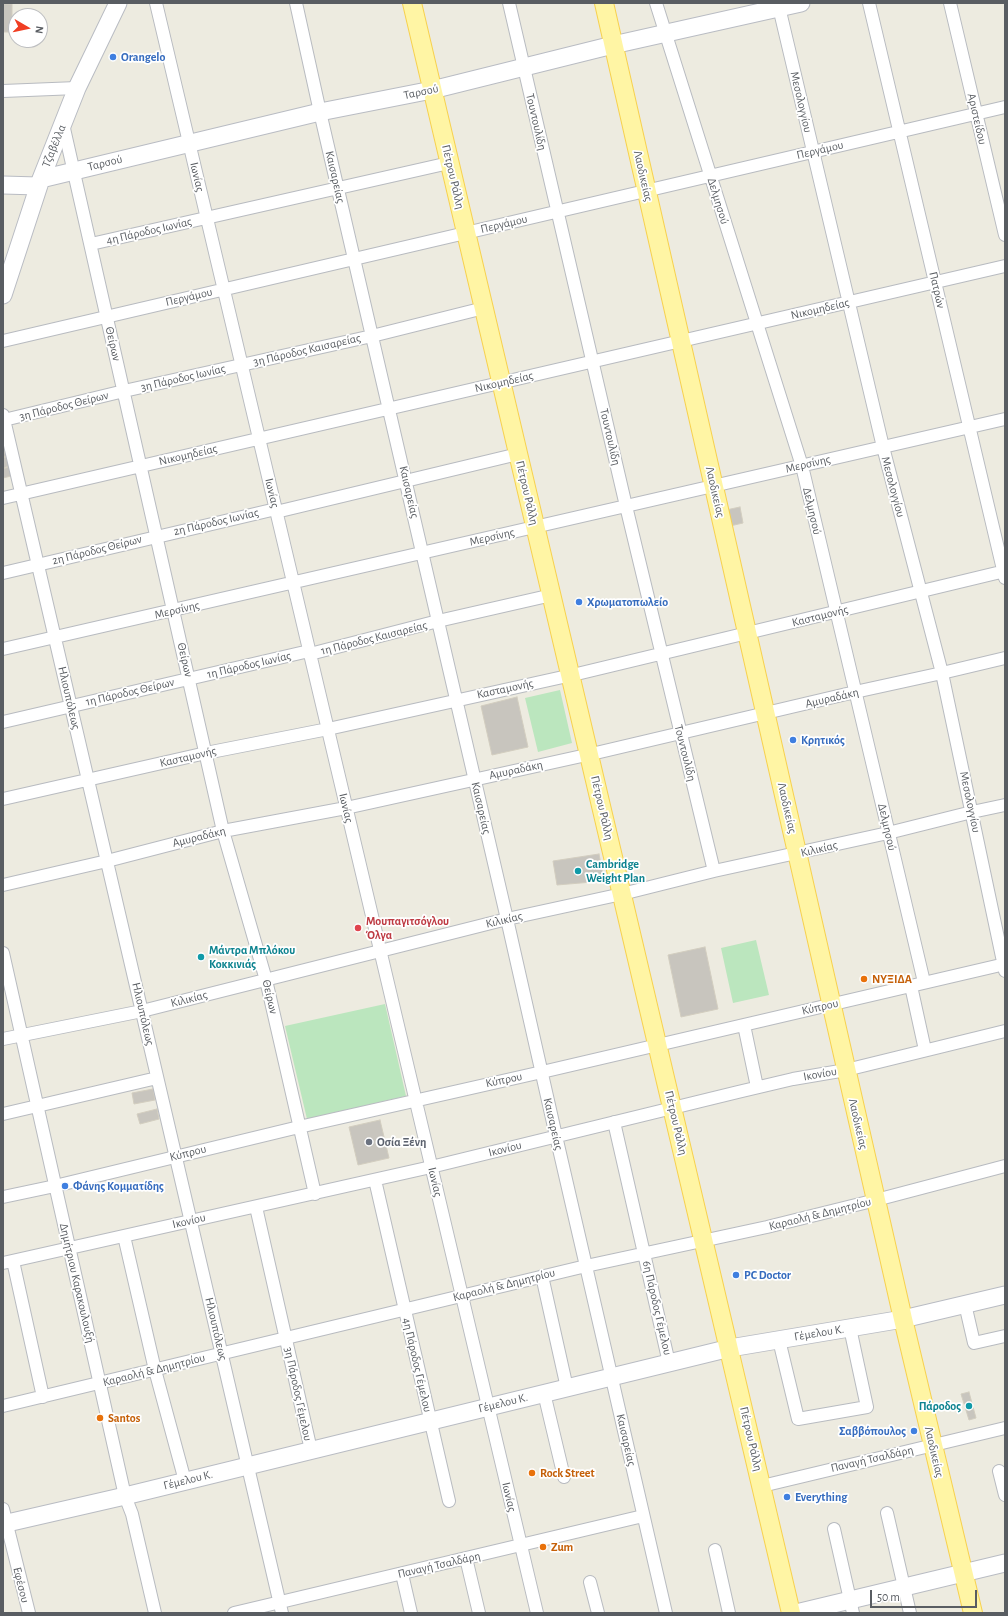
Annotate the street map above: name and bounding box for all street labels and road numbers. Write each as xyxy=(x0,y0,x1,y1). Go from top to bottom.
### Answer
street label: Μεσολογγίου xyxy=(787,70,815,134)
street label: Ταρσού xyxy=(402,81,440,103)
street label: Τουντουλίδη xyxy=(522,92,550,152)
street label: Αριστείδου xyxy=(964,92,990,146)
street label: Τζαβέλλα xyxy=(39,122,69,170)
street label: Περγάμου xyxy=(795,138,845,162)
street label: Πέτρου Ράλλη xyxy=(439,143,467,211)
street label: Καισαρείας xyxy=(322,149,348,205)
street label: Λαοδικείας xyxy=(630,149,656,203)
street label: Ταρσού xyxy=(86,152,124,174)
street label: Ιωνίας xyxy=(187,161,207,193)
street label: Δελμησού xyxy=(704,176,732,226)
street label: Περγάμου xyxy=(479,212,529,236)
street label: 4η Πάροδος Ιωνίας xyxy=(105,214,193,248)
street label: Πατρών xyxy=(926,270,948,310)
street label: Περγάμου xyxy=(164,285,214,309)
street label: Νικομηδείας xyxy=(789,295,851,323)
street label: Θείρων xyxy=(102,325,124,363)
street label: 3η Πάροδος Καισαρείας xyxy=(252,331,362,369)
street label: 3η Πάροδος Ιωνίας xyxy=(139,361,227,395)
street label: Νικομηδείας xyxy=(473,368,535,396)
street label: 3η Πάροδος Θείρων xyxy=(18,388,110,424)
street label: Τουντουλίδη xyxy=(596,407,624,467)
street label: Νικομηδείας xyxy=(157,441,219,469)
street label: Μερσίνης xyxy=(784,452,832,476)
street label: Μεσολογγίου xyxy=(878,455,908,519)
street label: Πέτρου Ράλλη xyxy=(513,459,541,527)
street label: Καισαρείας xyxy=(396,464,422,520)
street label: Λαοδικείας xyxy=(702,465,728,519)
street label: Ιωνίας xyxy=(262,477,282,509)
street label: Δελμησού xyxy=(800,486,824,536)
street label: 2η Πάροδος Ιωνίας xyxy=(172,505,260,539)
street label: Μερσίνης xyxy=(468,525,516,549)
street label: 2η Πάροδος Θείρων xyxy=(51,532,143,568)
street label: Μερσίνης xyxy=(153,598,201,622)
street label: Κασταμονής xyxy=(790,602,850,630)
street label: 1η Πάροδος Καισαρείας xyxy=(319,618,429,658)
street label: Θείρων xyxy=(174,641,196,679)
street label: 1η Πάροδος Ιωνίας xyxy=(206,648,292,682)
street label: Ηλιουπόλεως xyxy=(55,665,83,731)
street label: 1η Πάροδος Θείρων xyxy=(84,675,176,709)
street label: Κασταμονής xyxy=(475,676,535,702)
street label: Αμυραδάκη xyxy=(804,685,860,711)
street label: Τουντουλίδη xyxy=(671,723,699,783)
street label: Κασταμονής xyxy=(158,744,218,770)
street label: Αμυραδάκη xyxy=(488,757,544,783)
street label: Μεσολογγίου xyxy=(956,770,984,834)
street label: Πέτρου Ράλλη xyxy=(588,774,616,842)
street label: Καισαρείας xyxy=(468,780,494,836)
street label: Λαοδικείας xyxy=(774,781,800,835)
street label: Ιωνίας xyxy=(336,792,356,824)
street label: Δελμησού xyxy=(875,802,899,852)
street label: Αμυραδάκη xyxy=(171,823,227,851)
street label: Κιλικίας xyxy=(799,838,839,860)
street label: Κιλικίας xyxy=(484,909,524,931)
street label: Θείρων xyxy=(259,978,281,1016)
street label: Ηλιουπόλεως xyxy=(129,981,157,1047)
street label: Κιλικίας xyxy=(169,988,209,1010)
street label: Κύπρου xyxy=(800,996,840,1018)
street label: Ικονίου xyxy=(802,1064,838,1084)
street label: Κύπρου xyxy=(484,1069,524,1091)
street label: Πέτρου Ράλλη xyxy=(662,1089,690,1157)
street label: Καισαρείας xyxy=(540,1096,566,1152)
street label: Λαοδικείας xyxy=(845,1097,871,1151)
street label: Ικονίου xyxy=(487,1138,523,1160)
street label: Κύπρου xyxy=(168,1142,208,1164)
street label: Ιωνίας xyxy=(425,1166,445,1198)
street label: Καραολή & Δημητρίου xyxy=(767,1194,873,1234)
street label: Ικονίου xyxy=(171,1210,207,1232)
street label: Δημήτριου Καρακουλουξή xyxy=(56,1222,98,1344)
street label: 6η Πάροδος Γέμελου xyxy=(639,1259,675,1357)
street label: Καραολή & Δημητρίου xyxy=(451,1265,557,1305)
street label: Ηλιουπόλεως xyxy=(202,1296,230,1362)
street label: 4η Πάροδος Γέμελου xyxy=(399,1316,435,1414)
street label: Γέμελου Κ. xyxy=(793,1322,845,1344)
street label: 3η Πάροδος Γέμελου xyxy=(281,1346,315,1442)
street label: Καραολή & Δημητρίου xyxy=(101,1350,207,1390)
street label: Γέμελου Κ. xyxy=(477,1390,529,1416)
street label: Πέτρου Ράλλη xyxy=(737,1405,765,1473)
street label: Καισαρείας xyxy=(613,1412,639,1468)
street label: Λαοδικείας xyxy=(921,1425,947,1479)
street label: Παναγή Τσαλδάρη xyxy=(829,1442,915,1476)
street label: Γέμελου Κ. xyxy=(162,1467,214,1493)
street label: Ιωνίας xyxy=(499,1481,519,1513)
street label: Παναγή Τσαλδάρη xyxy=(396,1548,482,1582)
street label: Εφέσου xyxy=(10,1566,32,1604)

